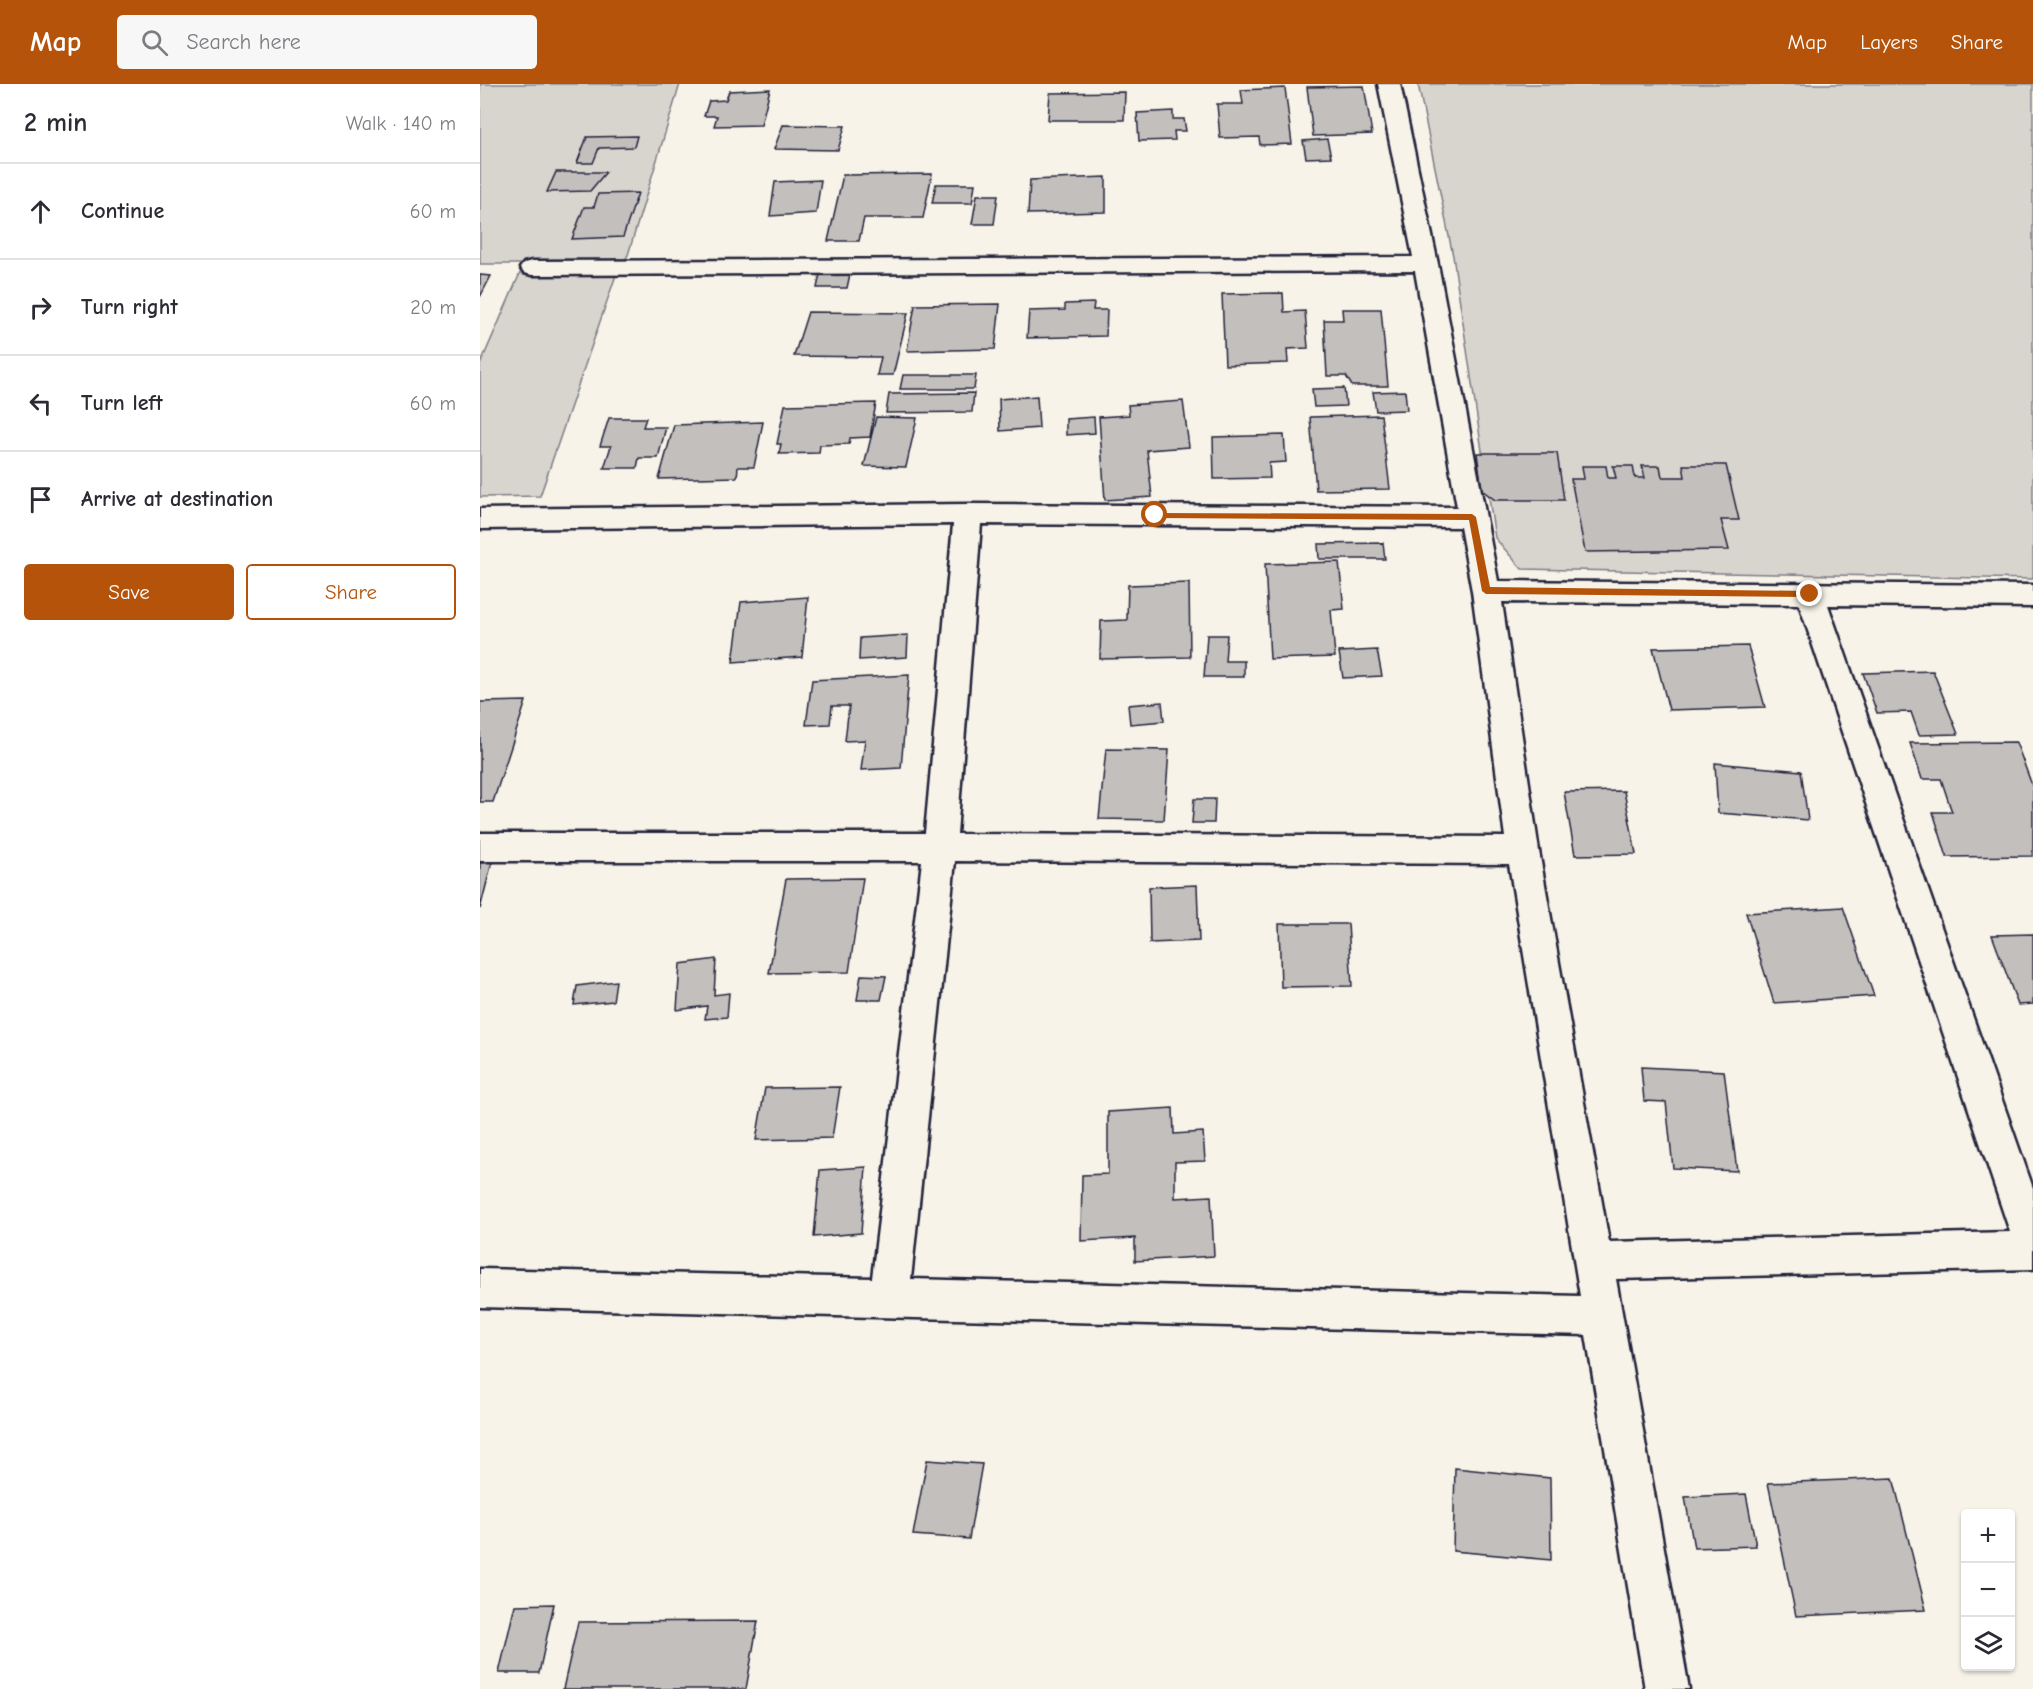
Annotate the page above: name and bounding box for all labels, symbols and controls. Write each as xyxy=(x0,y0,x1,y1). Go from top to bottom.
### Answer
search box xyxy=(117,15,537,69)
text: Map xyxy=(30,26,81,58)
icon: search xyxy=(138,26,171,59)
text: Search here xyxy=(186,29,301,55)
text: Map xyxy=(1788,30,1827,54)
text: Layers xyxy=(1860,30,1918,54)
text: Share xyxy=(1951,30,2003,54)
text: 2 min xyxy=(24,108,87,138)
text: Walk · 140 m xyxy=(346,112,456,135)
icon: ahead xyxy=(24,195,57,228)
text: Continue xyxy=(81,198,164,224)
text: 60 m xyxy=(410,200,456,223)
icon: right xyxy=(24,291,57,324)
text: Turn right xyxy=(81,294,178,320)
text: 20 m xyxy=(410,296,456,319)
icon: left xyxy=(24,387,57,420)
text: Turn left xyxy=(81,390,163,416)
text: 60 m xyxy=(410,392,456,415)
icon: arrive xyxy=(24,483,57,516)
text: Arrive at destination xyxy=(81,486,273,512)
route start xyxy=(1141,501,1167,527)
button: Save xyxy=(24,564,234,620)
button: Share xyxy=(246,564,456,620)
route end xyxy=(1796,580,1822,606)
map controls xyxy=(1961,1509,2015,1671)
button: + xyxy=(1961,1509,2015,1563)
button: − xyxy=(1961,1563,2015,1617)
button: layers xyxy=(1961,1617,2015,1671)

